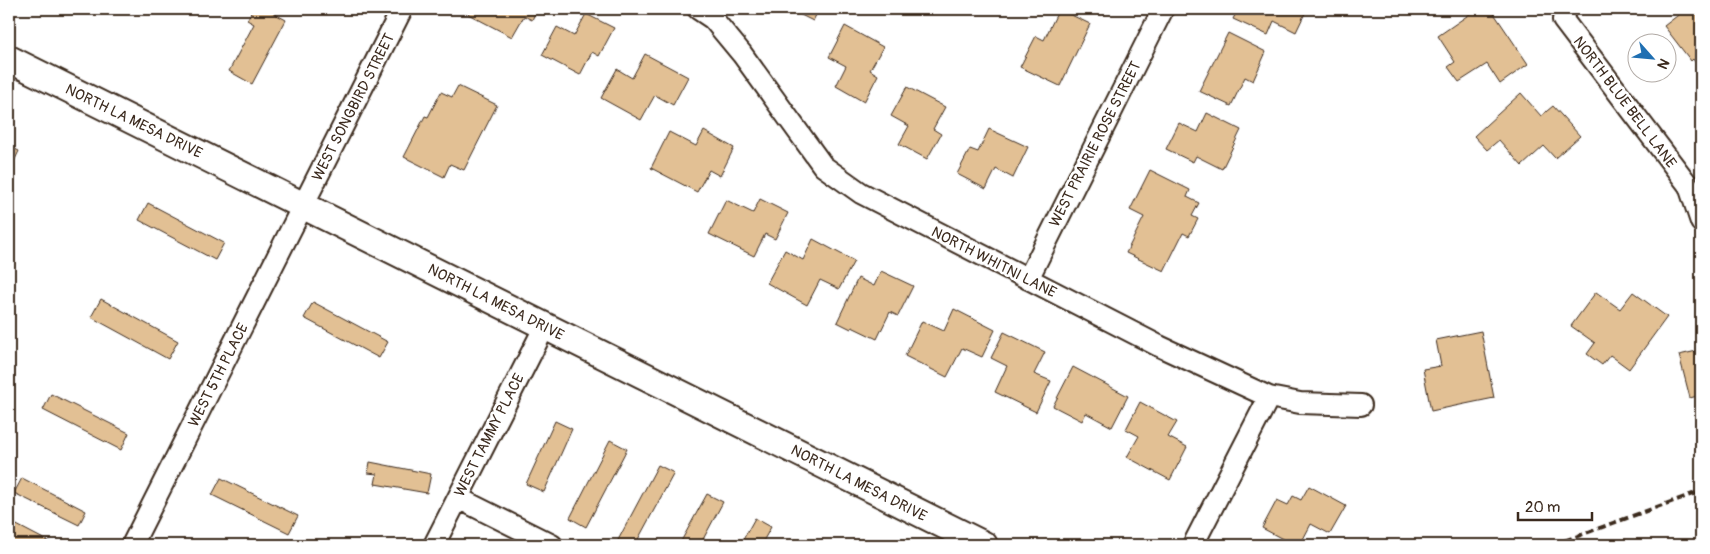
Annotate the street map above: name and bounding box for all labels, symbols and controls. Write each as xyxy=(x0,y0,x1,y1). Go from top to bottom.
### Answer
street label: WEST SONGBIRD STREET xyxy=(308,30,399,184)
north arrow xyxy=(1628,32,1678,82)
street label: NORTH BLUE BELL LANE xyxy=(1570,33,1680,171)
street label: WEST PRAIRIE ROSE STREET xyxy=(1045,58,1146,230)
street label: NORTH LA MESA DRIVE xyxy=(62,80,206,163)
street label: NORTH WHITNI LANE xyxy=(928,223,1060,302)
street label: NORTH LA MESA DRIVE xyxy=(424,260,567,345)
street label: WEST 5TH PLACE xyxy=(184,320,253,430)
street label: WEST TAMMY PLACE xyxy=(450,370,529,500)
street label: NORTH LA MESA DRIVE xyxy=(787,441,930,526)
scale bar xyxy=(1518,489,1591,521)
text: 20 m xyxy=(1525,498,1560,517)

